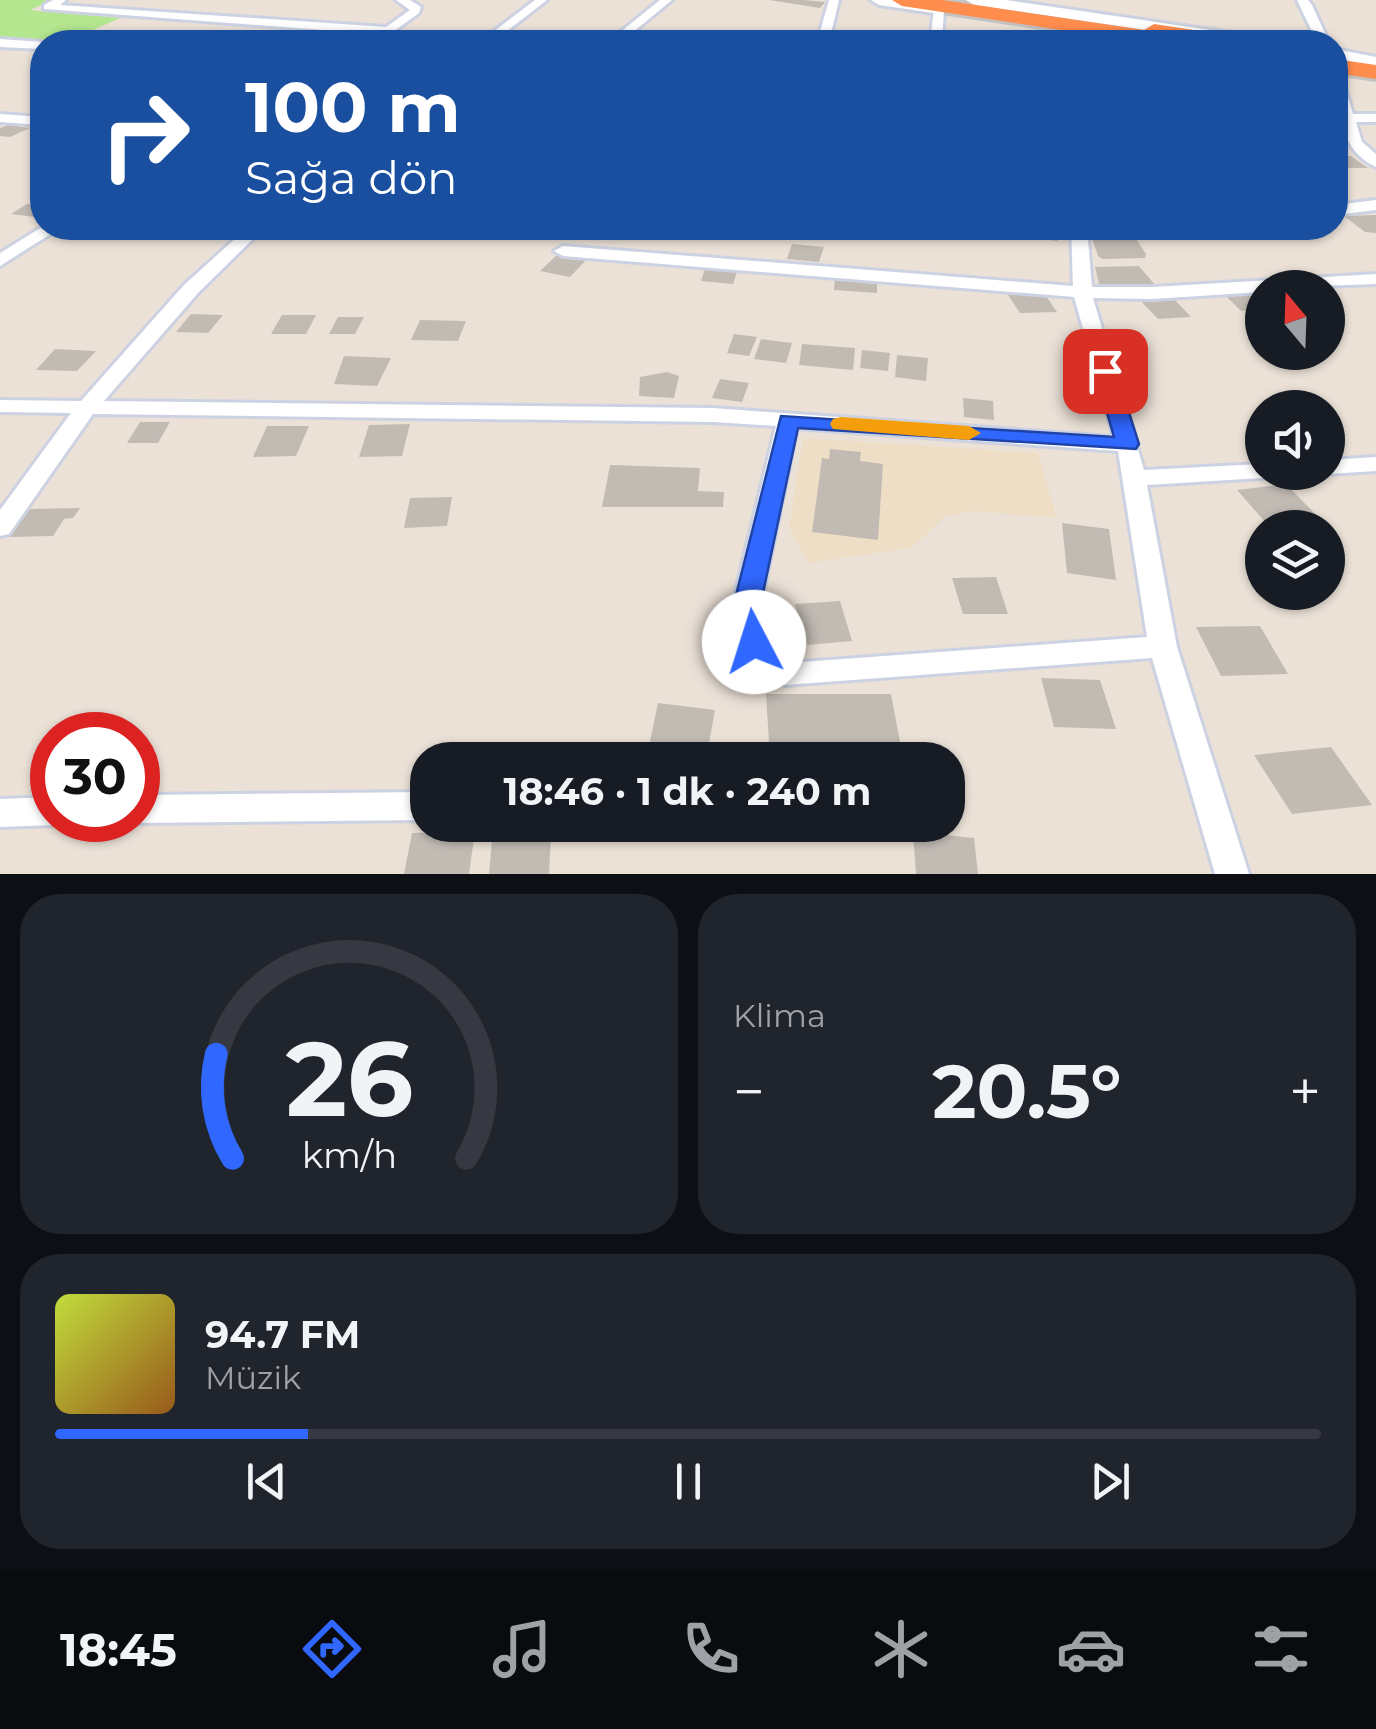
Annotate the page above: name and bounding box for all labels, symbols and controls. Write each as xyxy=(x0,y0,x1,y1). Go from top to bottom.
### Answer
text: 100 m xyxy=(245,64,461,150)
icon: right xyxy=(80,70,210,200)
text: Sağa dön xyxy=(245,150,458,205)
north arrow xyxy=(1245,270,1345,370)
map controls xyxy=(1245,270,1345,610)
pin xyxy=(1063,329,1148,414)
icon: arrive xyxy=(1078,344,1133,399)
button: sound xyxy=(1245,390,1345,490)
button: layers xyxy=(1245,510,1345,610)
position arrow xyxy=(702,590,806,694)
speed limit sign: 30 xyxy=(30,712,160,842)
text: 18:46 · 1 dk · 240 m xyxy=(504,768,871,815)
text: Klima xyxy=(733,996,826,1035)
text: 26 xyxy=(285,1015,413,1142)
text: 20.5° xyxy=(932,1045,1122,1137)
text: − xyxy=(733,1058,765,1125)
text: + xyxy=(1289,1058,1321,1125)
text: km/h xyxy=(301,1133,397,1177)
text: 94.7 FM xyxy=(205,1311,360,1358)
text: Müzik xyxy=(205,1358,301,1397)
icon: previous xyxy=(239,1454,294,1509)
icon: pause xyxy=(661,1454,716,1509)
icon: next xyxy=(1083,1454,1138,1509)
icon: directions xyxy=(297,1614,367,1684)
icon: music xyxy=(487,1614,557,1684)
icon: phone xyxy=(676,1614,746,1684)
icon: climate xyxy=(866,1614,936,1684)
icon: car xyxy=(1056,1614,1126,1684)
icon: filters xyxy=(1246,1614,1316,1684)
text: 18:45 xyxy=(60,1622,177,1677)

